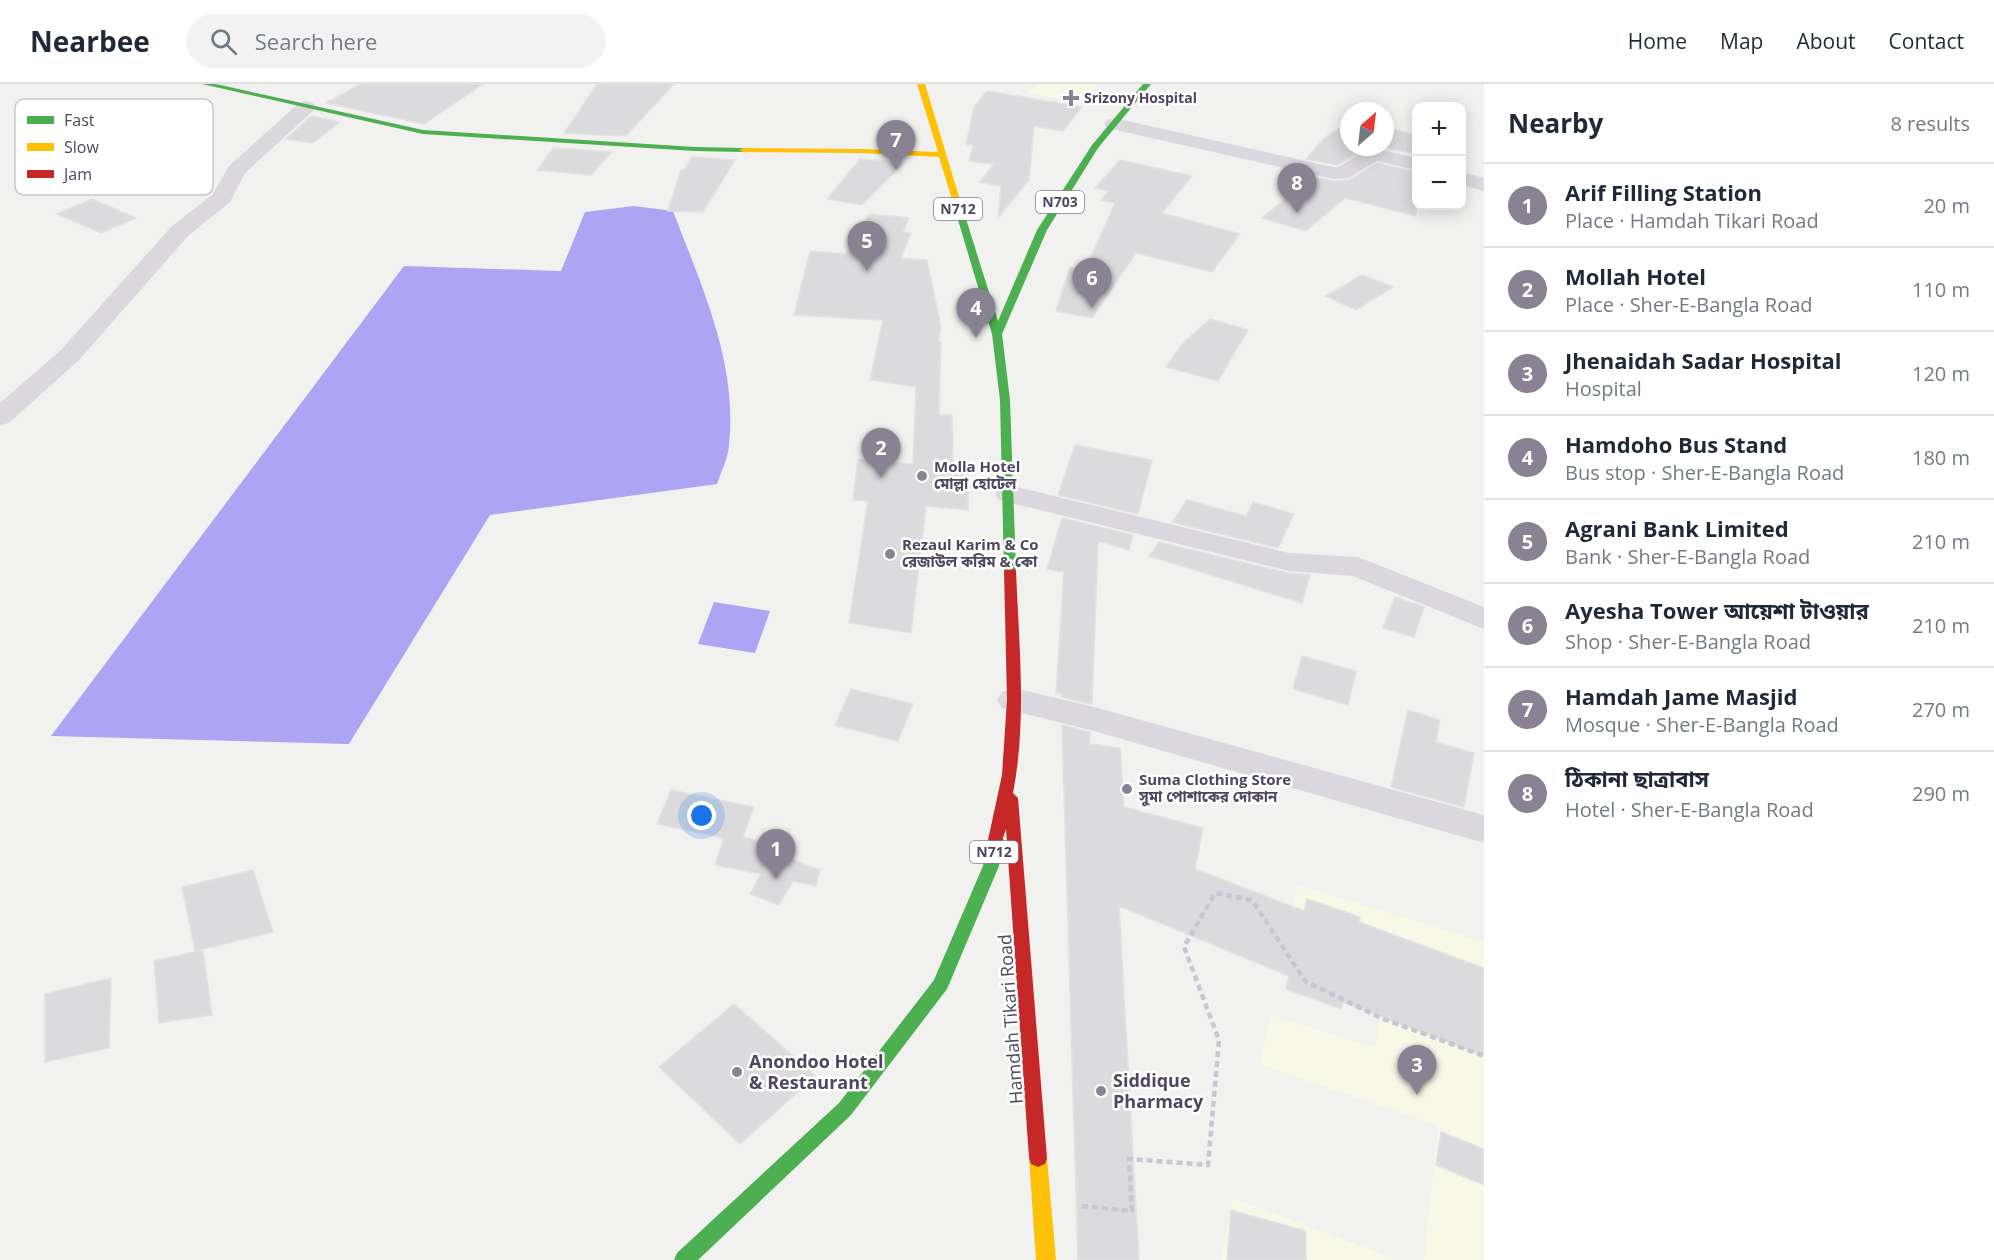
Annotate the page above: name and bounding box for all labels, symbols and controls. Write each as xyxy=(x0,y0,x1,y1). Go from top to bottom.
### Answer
search box xyxy=(186,14,606,68)
text: Nearbee xyxy=(30,22,150,60)
icon: search xyxy=(207,25,240,58)
text: Search here xyxy=(255,26,377,56)
text: Home xyxy=(1628,27,1687,55)
text: Map xyxy=(1720,27,1763,55)
text: About xyxy=(1796,27,1856,55)
text: Contact xyxy=(1889,27,1964,55)
place label: Srizony Hospital xyxy=(1084,88,1197,107)
marker: Srizony Hospital xyxy=(1062,89,1080,107)
legend xyxy=(15,99,213,195)
north arrow xyxy=(1340,102,1394,156)
map controls xyxy=(1412,102,1466,210)
button: + xyxy=(1412,102,1466,156)
text: Nearby xyxy=(1508,105,1603,141)
text: Fast xyxy=(64,109,95,131)
text: 8 results xyxy=(1890,110,1970,137)
pin: 7 xyxy=(876,120,916,170)
text: Slow xyxy=(64,136,99,158)
button: − xyxy=(1412,156,1466,210)
text: Jam xyxy=(62,163,92,185)
pin: 8 xyxy=(1278,164,1316,213)
text: Arif Filling Station xyxy=(1565,177,1762,207)
road number: N703 xyxy=(1036,191,1084,213)
text: 1 xyxy=(1522,192,1533,219)
text: 20 m xyxy=(1923,192,1970,219)
road number: N712 xyxy=(934,198,982,220)
text: Place · Hamdah Tikari Road xyxy=(1565,207,1819,234)
pin: 5 xyxy=(848,222,886,271)
pin: 6 xyxy=(1072,258,1112,308)
text: Mollah Hotel xyxy=(1565,261,1706,291)
text: 2 xyxy=(1522,276,1533,303)
text: 110 m xyxy=(1912,276,1970,303)
pin: 4 xyxy=(956,288,996,338)
text: Place · Sher-E-Bangla Road xyxy=(1565,291,1813,318)
text: Jhenaidah Sadar Hospital xyxy=(1565,345,1841,375)
text: 3 xyxy=(1522,360,1533,387)
text: 120 m xyxy=(1912,360,1970,387)
text: Hospital xyxy=(1565,375,1642,402)
pin: 2 xyxy=(862,428,900,478)
text: Hamdoho Bus Stand xyxy=(1565,429,1787,459)
text: 4 xyxy=(1522,444,1533,471)
text: 180 m xyxy=(1912,444,1970,471)
place label: Molla Hotel মোল্লা হোটেল xyxy=(934,456,1020,493)
text: Bus stop · Sher-E-Bangla Road xyxy=(1565,459,1844,486)
marker: Molla Hotel মোল্লা হোটেল xyxy=(915,469,929,483)
text: Agrani Bank Limited xyxy=(1565,513,1789,543)
text: 5 xyxy=(1522,528,1533,555)
text: 210 m xyxy=(1912,528,1970,555)
place label: Rezaul Karim & Co রেজাউল করিম & কো xyxy=(902,534,1039,571)
text: Bank · Sher-E-Bangla Road xyxy=(1565,543,1810,570)
marker: Rezaul Karim & Co রেজাউল করিম & কো xyxy=(883,547,897,561)
text: Ayesha Tower আয়েশা টাওয়ার xyxy=(1565,595,1869,625)
text: 6 xyxy=(1522,612,1533,639)
text: 210 m xyxy=(1912,612,1970,639)
text: Shop · Sher-E-Bangla Road xyxy=(1565,628,1811,655)
text: Hamdah Jame Masjid xyxy=(1565,681,1797,711)
text: 7 xyxy=(1522,696,1533,723)
text: 270 m xyxy=(1912,696,1970,723)
text: Mosque · Sher-E-Bangla Road xyxy=(1565,711,1839,738)
text: ঠিকানা ছাত্রাবাস xyxy=(1565,763,1709,793)
place label: Suma Clothing Store সুমা পোশাকের দোকান xyxy=(1138,769,1291,807)
text: 8 xyxy=(1522,780,1533,807)
text: 290 m xyxy=(1912,780,1970,807)
marker: Suma Clothing Store সুমা পোশাকের দোকান xyxy=(1120,782,1134,796)
text: Hotel · Sher-E-Bangla Road xyxy=(1565,796,1814,823)
your location xyxy=(687,801,716,830)
pin: 1 xyxy=(756,830,796,879)
road number: N712 xyxy=(970,841,1018,863)
street label: Hamdah Tikari Road xyxy=(992,933,1028,1105)
pin: 3 xyxy=(1398,1046,1436,1095)
place label: Anondoo Hotel & Restaurant xyxy=(749,1049,883,1094)
marker: Anondoo Hotel & Restaurant xyxy=(730,1065,744,1079)
place label: Siddique Pharmacy xyxy=(1113,1068,1204,1113)
marker: Siddique Pharmacy xyxy=(1094,1084,1108,1098)

